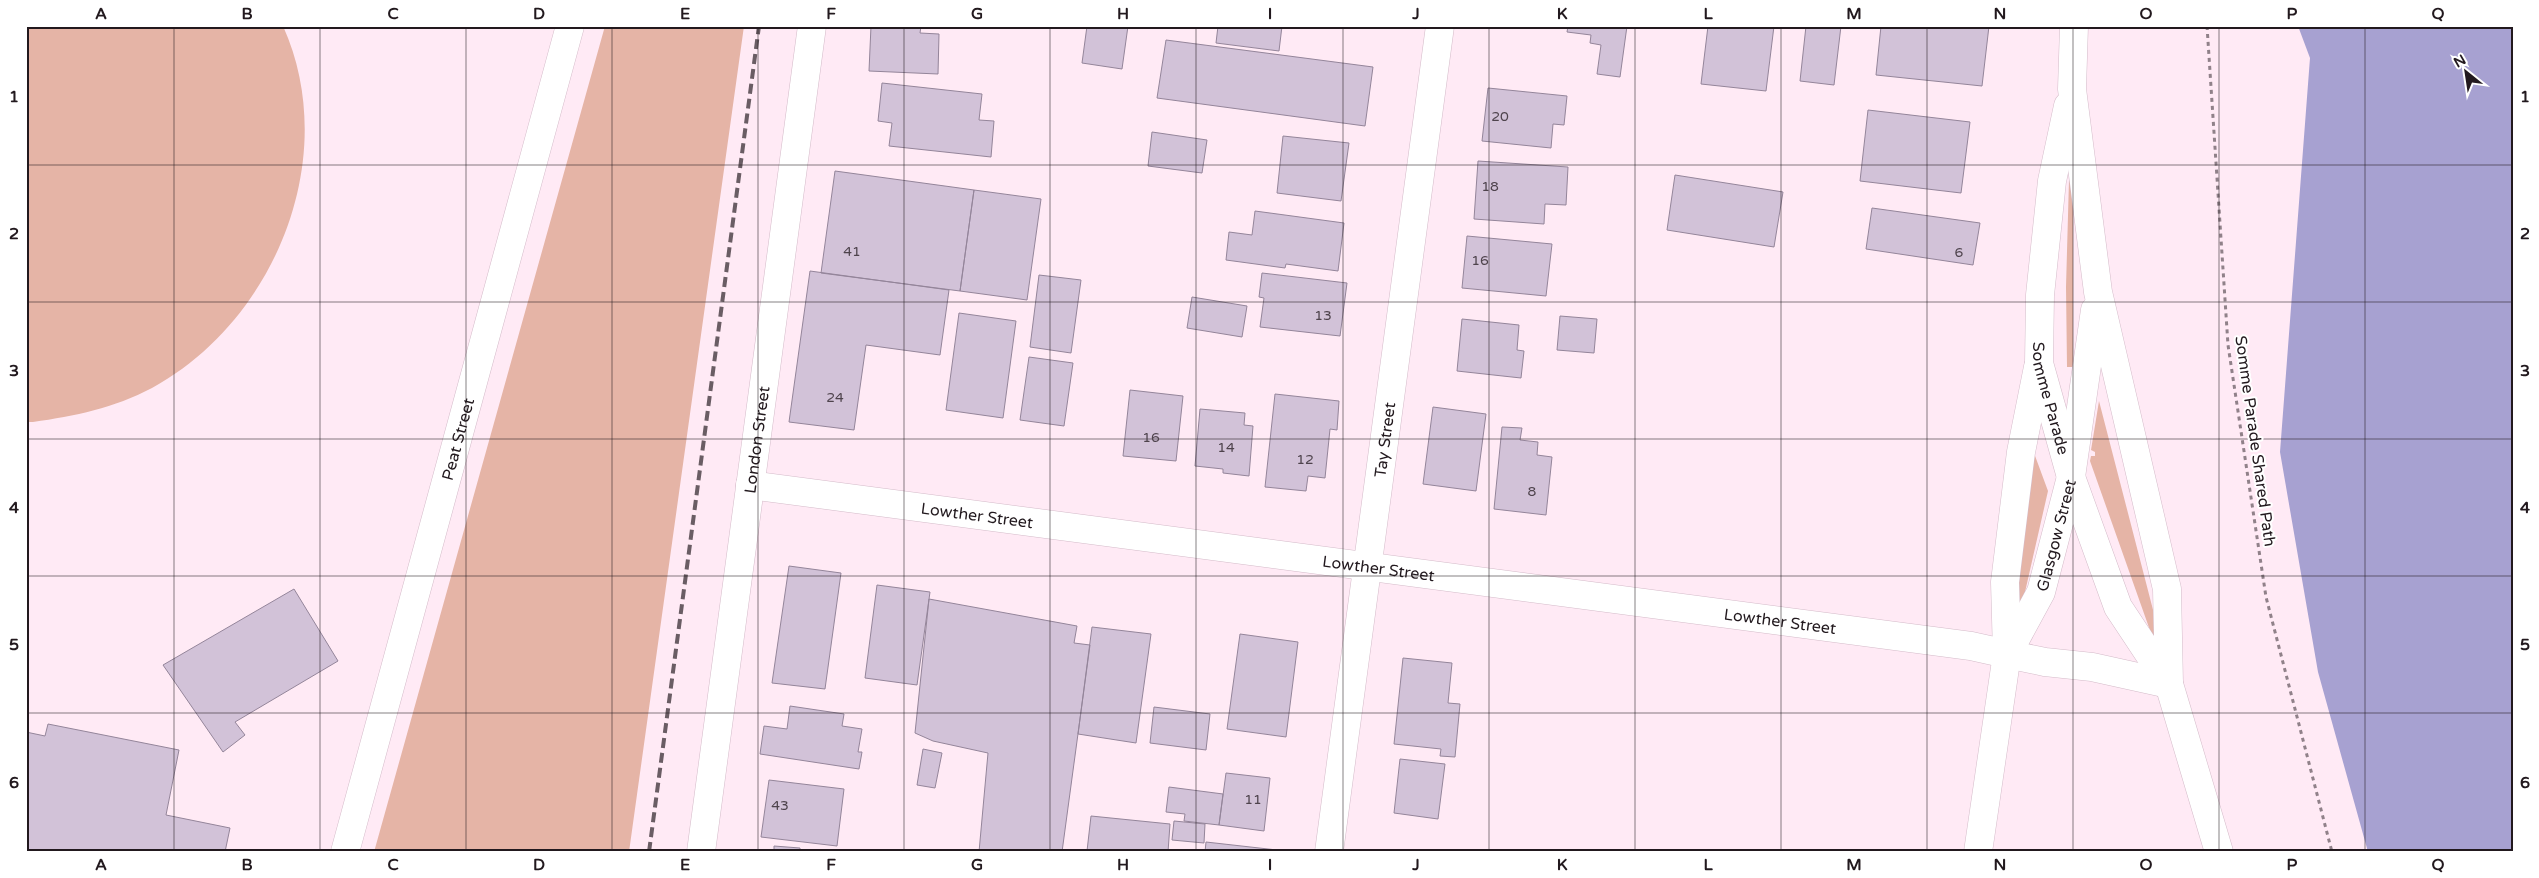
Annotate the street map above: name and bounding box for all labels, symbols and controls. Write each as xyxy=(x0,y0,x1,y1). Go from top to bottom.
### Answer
text: A xyxy=(95,4,107,24)
text: B xyxy=(241,4,253,24)
text: C xyxy=(387,4,399,24)
text: D xyxy=(533,4,545,24)
text: E xyxy=(680,4,690,24)
text: F xyxy=(826,4,836,24)
text: G xyxy=(971,4,983,24)
text: H xyxy=(1117,4,1129,24)
text: I xyxy=(1268,4,1272,24)
text: J xyxy=(1411,4,1420,24)
text: K xyxy=(1557,4,1568,24)
text: L xyxy=(1703,4,1713,24)
text: M xyxy=(1846,4,1862,24)
text: N xyxy=(1994,4,2006,24)
text: O xyxy=(2140,4,2153,24)
text: P xyxy=(2287,4,2298,24)
text: Q xyxy=(2432,4,2445,24)
north arrow xyxy=(2442,48,2492,98)
text: N xyxy=(2451,51,2469,71)
text: 1 xyxy=(9,87,19,107)
text: 1 xyxy=(2520,87,2530,107)
house number: 20 xyxy=(1491,108,1509,125)
house number: 18 xyxy=(1481,178,1499,195)
text: 2 xyxy=(9,224,19,244)
text: 2 xyxy=(2520,224,2530,244)
house number: 41 xyxy=(843,243,861,260)
house number: 6 xyxy=(1955,244,1964,261)
house number: 16 xyxy=(1471,252,1489,269)
house number: 13 xyxy=(1314,307,1332,324)
street label: Somme Parade Shared Path xyxy=(2230,334,2280,548)
street label: Somme Parade xyxy=(2028,342,2073,457)
text: 3 xyxy=(9,361,19,381)
text: 3 xyxy=(2520,361,2530,381)
street label: London Street xyxy=(740,385,775,495)
house number: 24 xyxy=(826,389,844,406)
street label: Peat Street xyxy=(438,396,479,483)
street label: Tay Street xyxy=(1370,401,1400,479)
house number: 16 xyxy=(1142,429,1160,446)
house number: 14 xyxy=(1217,439,1235,456)
house number: 12 xyxy=(1296,451,1314,468)
street label: Glasgow Street xyxy=(2033,477,2081,594)
house number: 8 xyxy=(1528,483,1537,500)
text: 4 xyxy=(9,498,19,518)
text: 4 xyxy=(2520,498,2530,518)
street label: Lowther Street xyxy=(920,499,1034,533)
street label: Lowther Street xyxy=(1321,552,1436,586)
street label: Lowther Street xyxy=(1723,605,1837,639)
text: 5 xyxy=(9,635,19,655)
text: 5 xyxy=(2520,635,2530,655)
text: 6 xyxy=(9,773,19,793)
text: 6 xyxy=(2520,773,2530,793)
house number: 11 xyxy=(1244,791,1262,808)
house number: 43 xyxy=(771,797,789,814)
text: A xyxy=(95,855,107,875)
text: B xyxy=(241,855,253,875)
text: C xyxy=(387,855,399,875)
text: D xyxy=(533,855,545,875)
text: E xyxy=(680,855,690,875)
text: F xyxy=(826,855,836,875)
text: G xyxy=(971,855,983,875)
text: H xyxy=(1117,855,1129,875)
text: I xyxy=(1268,855,1272,875)
text: J xyxy=(1411,855,1420,875)
text: K xyxy=(1557,855,1568,875)
text: L xyxy=(1703,855,1713,875)
text: M xyxy=(1846,855,1862,875)
text: N xyxy=(1994,855,2006,875)
text: O xyxy=(2140,855,2153,875)
text: P xyxy=(2287,855,2298,875)
text: Q xyxy=(2432,855,2445,875)

